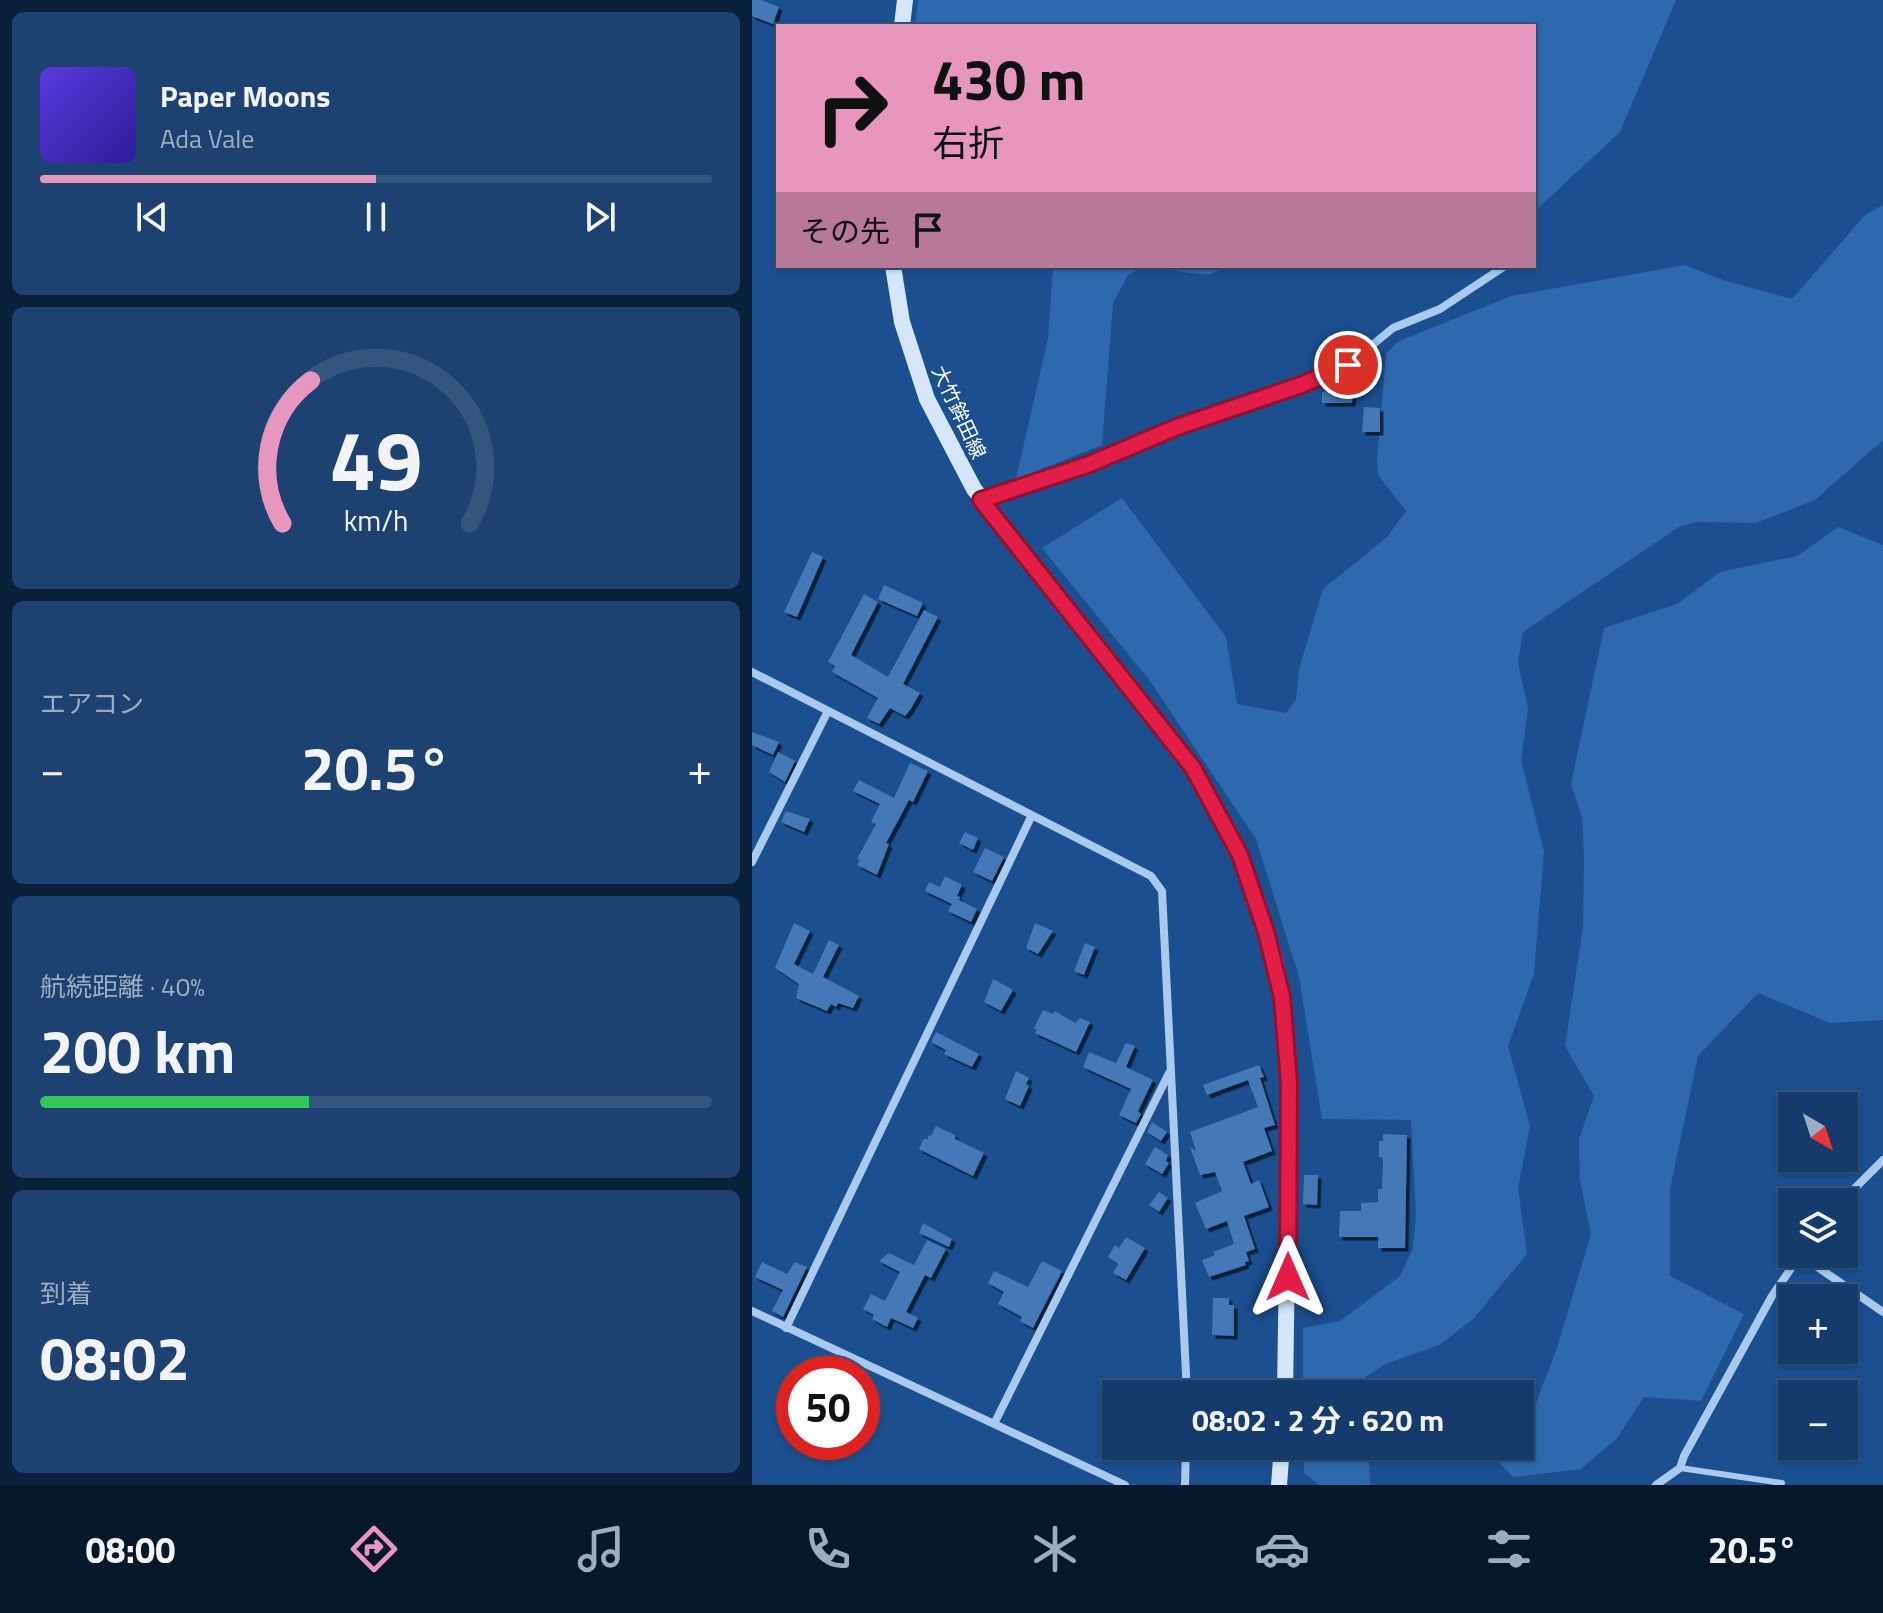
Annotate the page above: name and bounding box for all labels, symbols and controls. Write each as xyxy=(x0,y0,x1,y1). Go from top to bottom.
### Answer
text: 430 m xyxy=(932,37,1085,122)
icon: right xyxy=(800,56,904,160)
text: Paper Moons xyxy=(160,73,330,119)
text: 右折 xyxy=(932,115,1004,170)
text: Ada Vale xyxy=(160,119,254,158)
icon: previous xyxy=(130,195,174,239)
icon: pause xyxy=(354,195,398,239)
icon: next xyxy=(578,195,622,239)
text: その先 xyxy=(800,208,890,254)
icon: arrive xyxy=(906,208,950,252)
pin xyxy=(1314,331,1382,399)
icon: arrive xyxy=(1326,343,1370,387)
street label: 大竹鉾田線 xyxy=(924,360,995,464)
text: 49 xyxy=(329,395,423,521)
text: km/h xyxy=(344,499,408,542)
text: エアコン xyxy=(40,684,144,723)
text: 20.5° xyxy=(301,722,451,813)
text: − xyxy=(40,735,65,802)
text: + xyxy=(687,735,712,802)
text: 航続距離 · 40% xyxy=(40,967,205,1006)
text: 200 km xyxy=(40,1005,235,1096)
north arrow xyxy=(1778,1092,1858,1172)
map controls xyxy=(1778,1092,1858,1460)
button: layers xyxy=(1778,1188,1858,1268)
position arrow xyxy=(1246,1235,1330,1319)
text: 到着 xyxy=(40,1274,92,1313)
button: + xyxy=(1778,1284,1858,1364)
text: 08:02 xyxy=(40,1312,190,1403)
speed limit sign: 50 xyxy=(776,1356,880,1460)
button: − xyxy=(1778,1380,1858,1460)
text: 08:02 · 2 分 · 620 m xyxy=(1192,1397,1444,1443)
icon: directions xyxy=(346,1521,402,1577)
icon: music xyxy=(573,1521,629,1577)
icon: phone xyxy=(800,1521,856,1577)
icon: climate xyxy=(1027,1521,1083,1577)
icon: car xyxy=(1254,1521,1310,1577)
icon: filters xyxy=(1481,1521,1537,1577)
text: 08:00 xyxy=(85,1522,175,1577)
text: 20.5° xyxy=(1708,1522,1798,1577)

